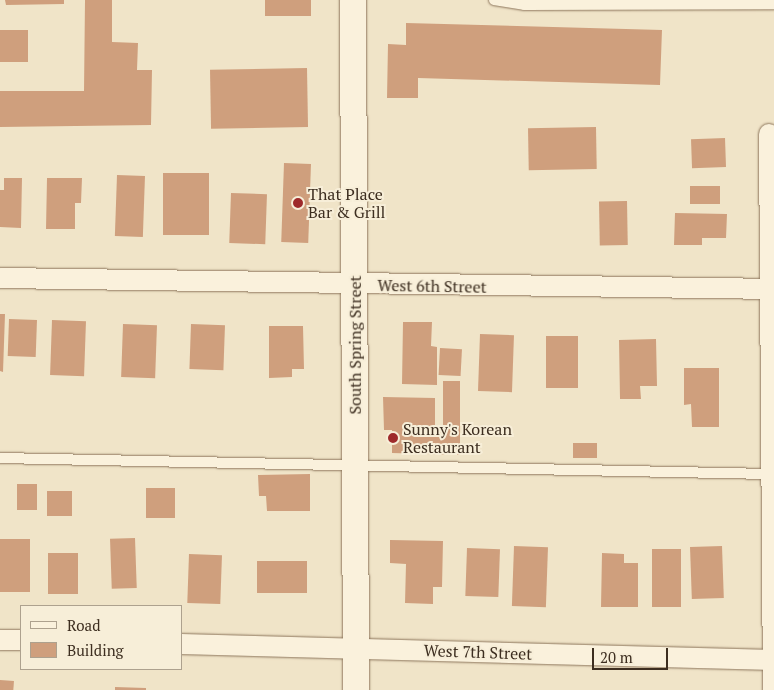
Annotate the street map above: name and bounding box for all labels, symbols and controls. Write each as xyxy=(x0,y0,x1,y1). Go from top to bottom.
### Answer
place label: That Place Bar & Grill xyxy=(308,184,385,222)
marker: That Place Bar & Grill xyxy=(292,197,304,209)
street label: West 6th Street xyxy=(377,275,487,297)
street label: South Spring Street xyxy=(345,276,365,414)
place label: Sunny's Korean Restaurant xyxy=(403,419,512,457)
marker: Sunny's Korean Restaurant xyxy=(387,432,399,444)
legend xyxy=(20,605,182,670)
text: Road xyxy=(67,615,100,635)
scale bar xyxy=(594,638,670,670)
text: Building xyxy=(67,640,124,660)
street label: West 7th Street xyxy=(423,641,533,663)
text: 20 m xyxy=(600,647,633,667)

